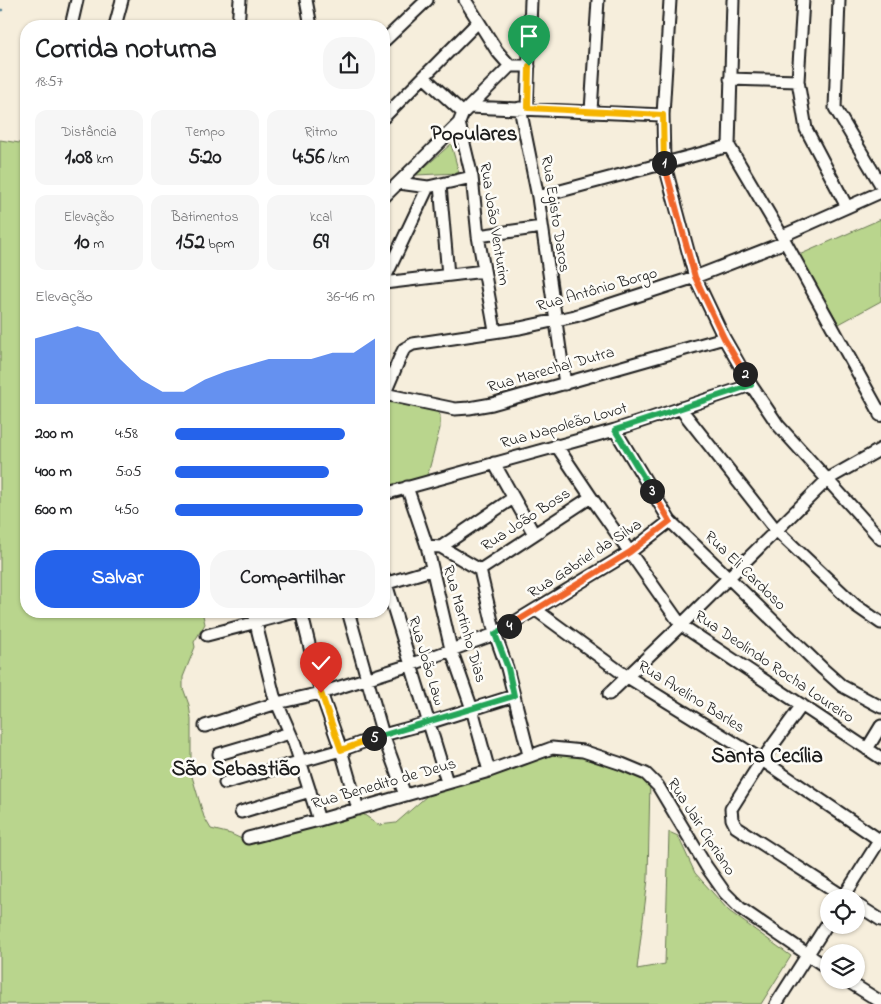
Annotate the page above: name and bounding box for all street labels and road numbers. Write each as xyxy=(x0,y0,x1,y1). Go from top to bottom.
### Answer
street label: Rua Egisto Daros xyxy=(534,154,576,274)
street label: Rua João Venturim xyxy=(472,161,516,287)
street label: Rua Antônio Borgo xyxy=(534,261,660,319)
street label: Rua Marechal Dutra xyxy=(485,340,617,400)
street label: Rua Napoleão Lovot xyxy=(498,396,631,456)
street label: Rua João Boss xyxy=(476,482,576,558)
street label: Rua Gabriel da Silva xyxy=(523,513,647,605)
street label: Rua Eli Cardoso xyxy=(699,526,791,616)
street label: Rua Martinho Dias xyxy=(436,562,492,686)
street label: Rua Deolindo Rocha Loureiro xyxy=(689,604,859,730)
street label: Rua João Law xyxy=(401,613,451,709)
street label: Rua Avelino Barles xyxy=(633,654,749,740)
street label: Rua Benedito de Deus xyxy=(309,752,459,816)
street label: Rua Jair Cipriano xyxy=(660,774,742,880)

